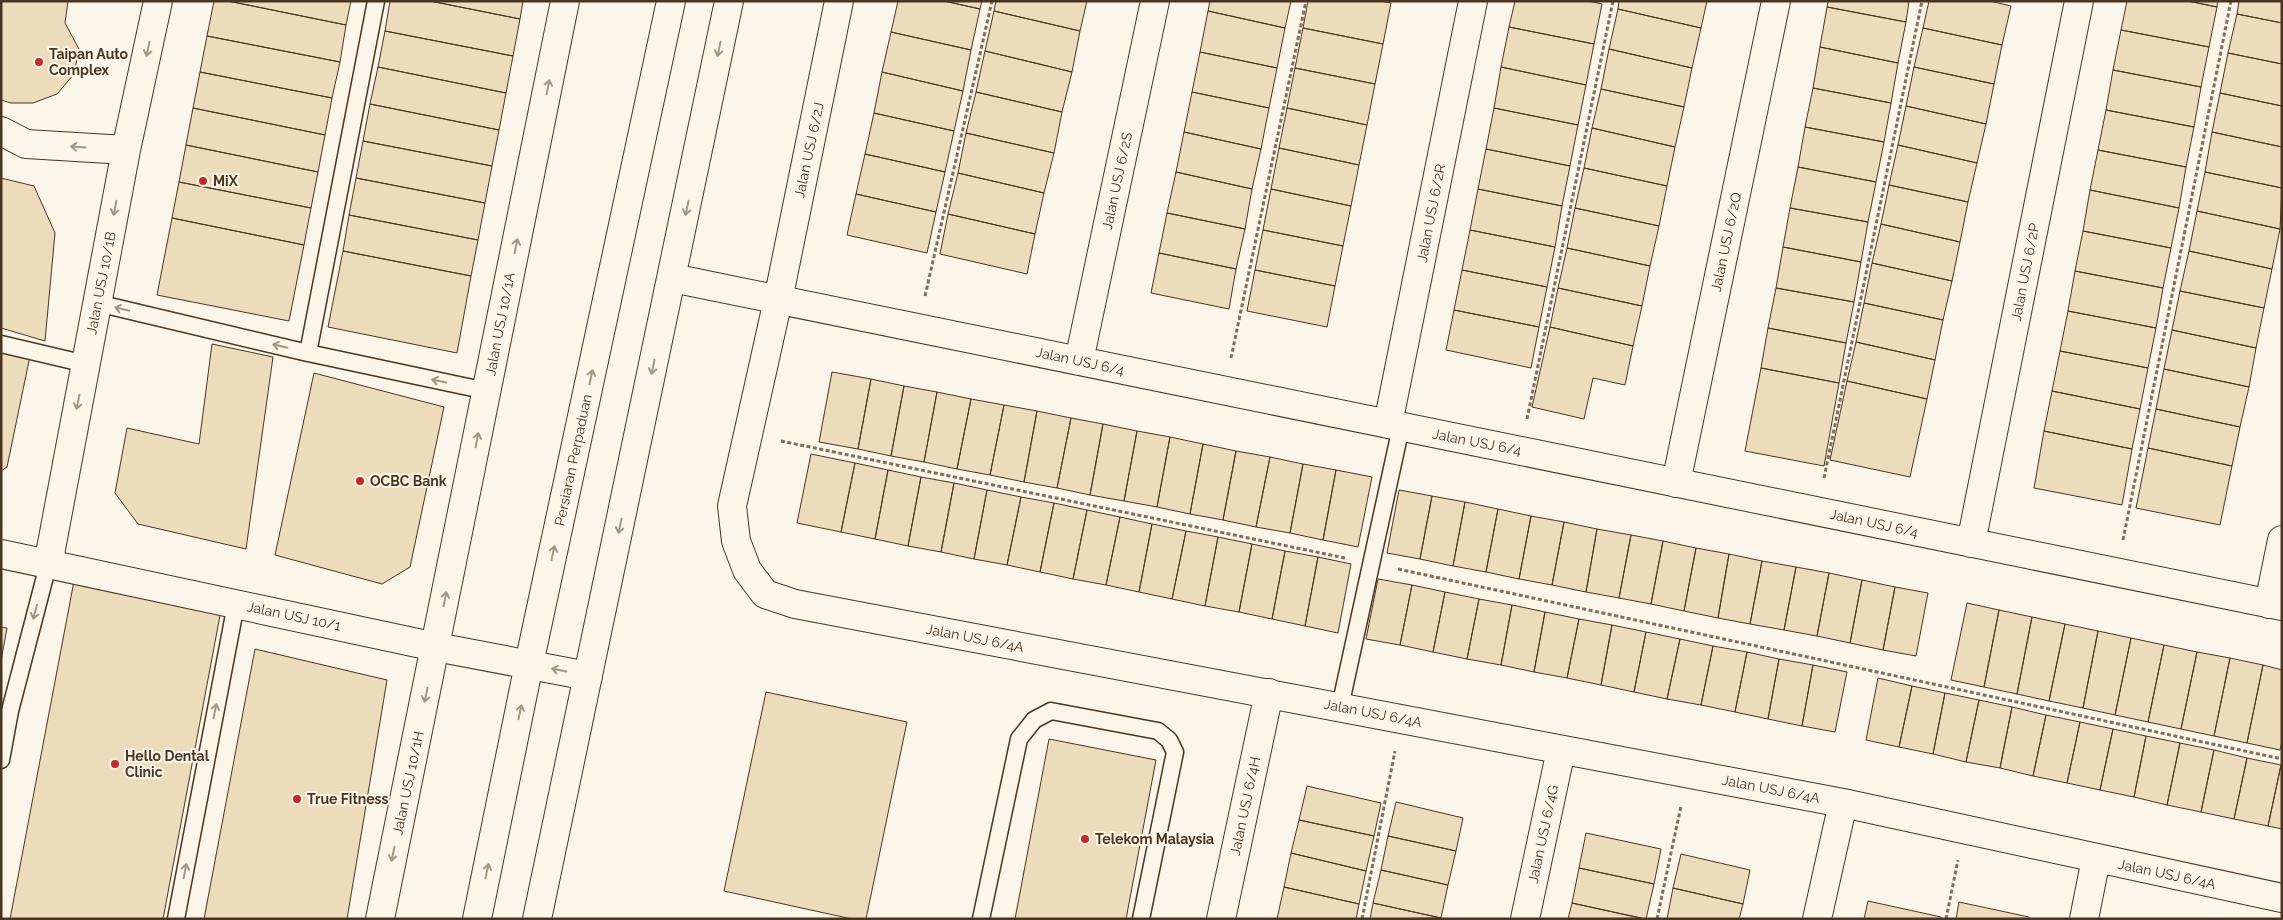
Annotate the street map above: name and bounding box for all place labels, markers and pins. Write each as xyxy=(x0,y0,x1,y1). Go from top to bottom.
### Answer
place label: Taipan Auto Complex xyxy=(49,46,129,78)
marker: Taipan Auto Complex xyxy=(33,56,45,68)
place label: MiX xyxy=(213,173,239,189)
marker: MiX xyxy=(197,175,209,187)
place label: OCBC Bank xyxy=(370,473,447,489)
marker: OCBC Bank xyxy=(354,475,366,487)
place label: Hello Dental Clinic xyxy=(125,748,210,780)
marker: Hello Dental Clinic xyxy=(109,758,121,770)
place label: True Fitness xyxy=(307,791,389,807)
marker: True Fitness xyxy=(291,793,303,805)
place label: Telekom Malaysia xyxy=(1095,831,1214,847)
marker: Telekom Malaysia xyxy=(1079,833,1091,845)

